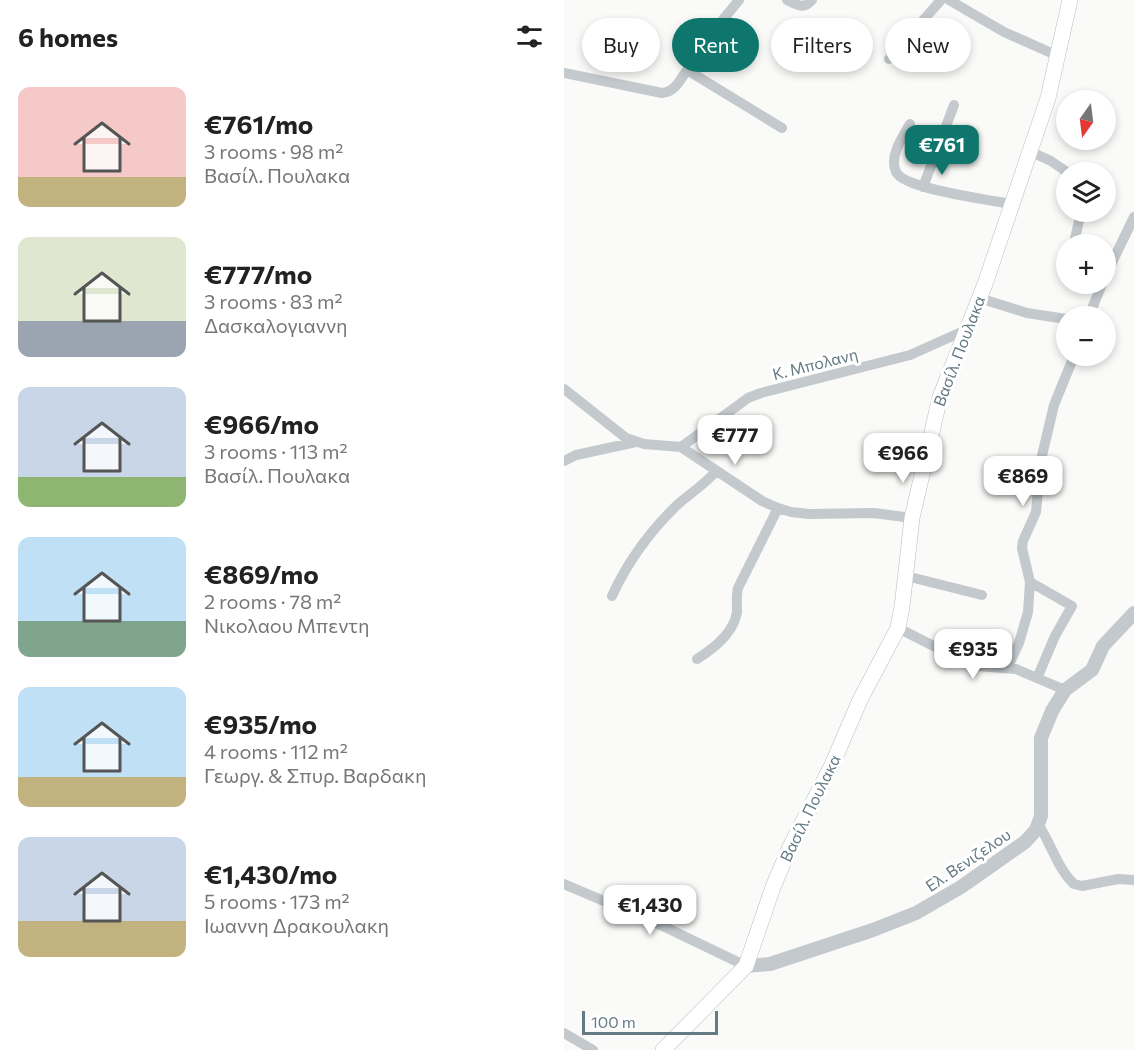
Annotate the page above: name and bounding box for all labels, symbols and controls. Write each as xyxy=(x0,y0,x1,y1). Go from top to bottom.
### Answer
chip: Buy xyxy=(582,18,660,72)
chip: Rent xyxy=(672,18,759,72)
chip: Filters xyxy=(771,18,873,72)
chip: New xyxy=(885,18,971,72)
icon: filters xyxy=(513,20,546,53)
text: 6 homes xyxy=(18,21,118,52)
north arrow xyxy=(1056,90,1116,150)
map controls xyxy=(1056,90,1116,366)
text: €761/mo xyxy=(204,108,313,139)
icon: home xyxy=(66,111,138,183)
pin: €761 xyxy=(906,125,978,176)
text: €761 xyxy=(919,132,965,156)
text: 3 rooms · 98 m² xyxy=(204,139,343,163)
button: layers xyxy=(1056,162,1116,222)
text: Βασίλ. Πουλακα xyxy=(204,163,350,187)
button: + xyxy=(1056,234,1116,294)
text: €777/mo xyxy=(204,258,312,289)
icon: home xyxy=(66,261,138,333)
text: 3 rooms · 83 m² xyxy=(204,289,343,313)
street label: Βασίλ. Πουλακα xyxy=(929,293,988,409)
button: − xyxy=(1056,306,1116,366)
text: Δασκαλογιαννη xyxy=(204,313,347,337)
street label: Κ. Μπολανη xyxy=(770,344,859,383)
text: €966/mo xyxy=(204,408,319,439)
icon: home xyxy=(66,411,138,483)
pin: €777 xyxy=(699,415,771,466)
text: €777 xyxy=(711,422,759,446)
pin: €966 xyxy=(867,433,939,484)
text: 3 rooms · 113 m² xyxy=(204,439,348,463)
text: €966 xyxy=(877,440,929,464)
pin: €869 xyxy=(987,456,1059,507)
text: Βασίλ. Πουλακα xyxy=(204,463,350,487)
text: €869 xyxy=(998,463,1048,487)
text: €869/mo xyxy=(204,558,319,589)
icon: home xyxy=(66,561,138,633)
text: 2 rooms · 78 m² xyxy=(204,589,341,613)
text: Νικολαου Μπεντη xyxy=(204,613,369,637)
pin: €935 xyxy=(937,629,1009,680)
text: €935 xyxy=(948,636,998,660)
text: €935/mo xyxy=(204,708,317,739)
icon: home xyxy=(66,711,138,783)
text: 4 rooms · 112 m² xyxy=(204,739,348,763)
street label: Βασίλ. Πουλακα xyxy=(775,751,844,864)
text: Γεωργ. & Σπυρ. Βαρδακη xyxy=(204,763,426,787)
street label: Ελ. Βενιζελου xyxy=(922,824,1014,895)
text: €1,430/mo xyxy=(204,858,337,889)
icon: home xyxy=(66,861,138,933)
pin: €1,430 xyxy=(601,885,699,936)
text: 5 rooms · 173 m² xyxy=(204,889,350,913)
text: €1,430 xyxy=(617,892,683,916)
text: Ιωαννη Δρακουλακη xyxy=(204,913,389,937)
scale bar xyxy=(582,1008,718,1036)
text: 100 m xyxy=(591,1012,636,1031)

